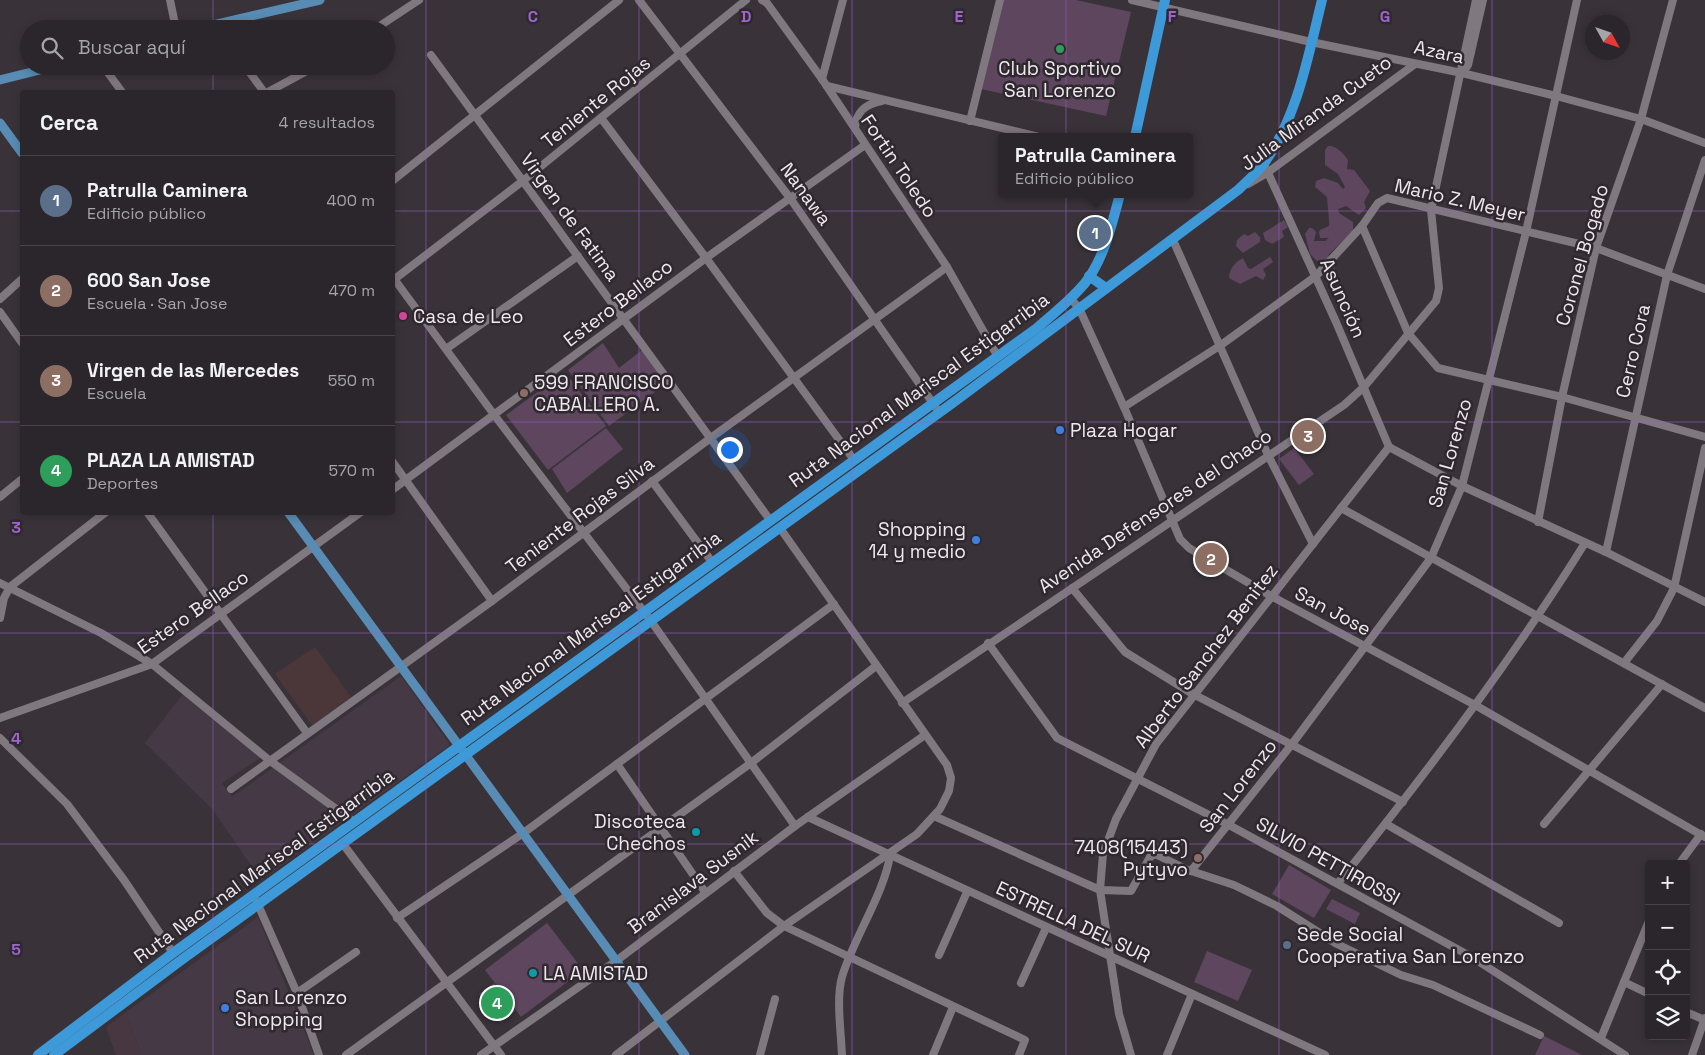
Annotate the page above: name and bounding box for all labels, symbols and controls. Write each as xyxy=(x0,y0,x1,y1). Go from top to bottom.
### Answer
text: C xyxy=(528,6,538,27)
text: D xyxy=(741,6,751,27)
text: E xyxy=(955,6,964,27)
text: F xyxy=(1168,6,1177,27)
text: G xyxy=(1380,6,1390,27)
north arrow xyxy=(1585,15,1630,60)
search box xyxy=(20,20,395,75)
icon: search xyxy=(38,34,66,62)
text: Buscar aquí xyxy=(78,35,186,60)
street label: Azara xyxy=(1412,35,1466,69)
marker: Club Sportivo San Lorenzo xyxy=(1054,43,1066,55)
street label: Teniente Rojas xyxy=(536,50,656,154)
street label: Julia Miranda Cueto xyxy=(1235,50,1397,176)
place label: Club Sportivo San Lorenzo xyxy=(998,56,1122,103)
text: Cerca xyxy=(40,109,98,136)
street label: Fortin Toledo xyxy=(855,110,943,222)
text: 4 resultados xyxy=(279,112,375,133)
popup xyxy=(998,133,1193,198)
text: Patrulla Caminera xyxy=(1015,143,1176,168)
street label: Virgen de Fatima xyxy=(515,148,625,286)
street label: Nanawa xyxy=(775,158,837,230)
text: Edificio público xyxy=(1015,168,1134,189)
street label: Mario Z. Meyer xyxy=(1392,173,1528,227)
text: Patrulla Caminera xyxy=(87,178,248,203)
street label: Coronel Bogado xyxy=(1550,181,1614,329)
text: 1 xyxy=(52,190,60,211)
text: 400 m xyxy=(327,190,375,211)
text: Edificio público xyxy=(87,203,206,224)
pin: 1 xyxy=(1079,214,1111,252)
street label: Estero Bellaco xyxy=(558,254,678,352)
street label: Asunción xyxy=(1314,254,1372,342)
text: 600 San Jose xyxy=(87,268,211,293)
text: 2 xyxy=(51,280,61,301)
text: 470 m xyxy=(328,280,375,301)
street label: Ruta Nacional Mariscal Estigarribia xyxy=(784,287,1054,493)
text: Escuela · San Jose xyxy=(87,293,227,314)
street label: Cerro Cora xyxy=(1610,301,1656,400)
place label: Casa de Leo xyxy=(413,304,523,329)
marker: Casa de Leo xyxy=(397,310,409,322)
text: Virgen de las Mercedes xyxy=(87,358,299,383)
text: 3 xyxy=(51,370,61,391)
text: 550 m xyxy=(328,370,375,391)
place label: 599 FRANCISCO CABALLERO A. xyxy=(534,370,674,417)
text: Escuela xyxy=(87,383,146,404)
marker: 599 FRANCISCO CABALLERO A. xyxy=(518,387,530,399)
street label: San Lorenzo xyxy=(1423,396,1477,510)
pin: 3 xyxy=(1292,417,1324,455)
place label: Plaza Hogar xyxy=(1070,418,1177,443)
street label: Avenida Defensores del Chaco xyxy=(1033,423,1277,599)
marker: Plaza Hogar xyxy=(1054,424,1066,436)
your location xyxy=(717,437,743,463)
text: PLAZA LA AMISTAD xyxy=(87,448,255,473)
street label: Teniente Rojas Silva xyxy=(501,451,659,579)
text: 4 xyxy=(51,460,61,481)
text: 570 m xyxy=(329,460,375,481)
text: Deportes xyxy=(87,473,158,494)
text: 3 xyxy=(11,517,21,538)
place label: Shopping 14 y medio xyxy=(869,517,966,564)
street label: Ruta Nacional Mariscal Estigarribia xyxy=(456,525,726,731)
marker: Shopping 14 y medio xyxy=(970,534,982,546)
pin: 2 xyxy=(1195,540,1227,578)
street label: Alberto Sanchez Benitez xyxy=(1128,559,1284,753)
street label: Estero Bellaco xyxy=(132,564,254,660)
street label: San Jose xyxy=(1291,581,1375,641)
text: 4 xyxy=(11,728,21,749)
street label: San Lorenzo xyxy=(1194,734,1282,838)
street label: Ruta Nacional Mariscal Estigarribia xyxy=(129,763,399,969)
place label: Discoteca Chechos xyxy=(594,809,686,856)
street label: SILVIO PETTIROSSI xyxy=(1252,811,1404,911)
street label: Branislava Susnik xyxy=(623,825,763,939)
marker: Discoteca Chechos xyxy=(690,826,702,838)
place label: 7408(15443) Pytyvo xyxy=(1074,835,1188,882)
marker: 7408(15443) Pytyvo xyxy=(1192,852,1204,864)
map controls xyxy=(1645,860,1690,1040)
button: + xyxy=(1645,860,1690,905)
street label: ESTRELLA DEL SUR xyxy=(992,875,1154,969)
button: − xyxy=(1645,905,1690,950)
place label: Sede Social Cooperativa San Lorenzo xyxy=(1297,922,1525,969)
text: 5 xyxy=(11,939,21,960)
marker: Sede Social Cooperativa San Lorenzo xyxy=(1281,939,1293,951)
button: locate xyxy=(1645,950,1690,995)
place label: LA AMISTAD xyxy=(543,961,648,986)
marker: LA AMISTAD xyxy=(527,967,539,979)
pin: 4 xyxy=(481,984,513,1022)
place label: San Lorenzo Shopping xyxy=(235,985,347,1032)
button: layers xyxy=(1645,995,1690,1040)
marker: San Lorenzo Shopping xyxy=(219,1002,231,1014)

